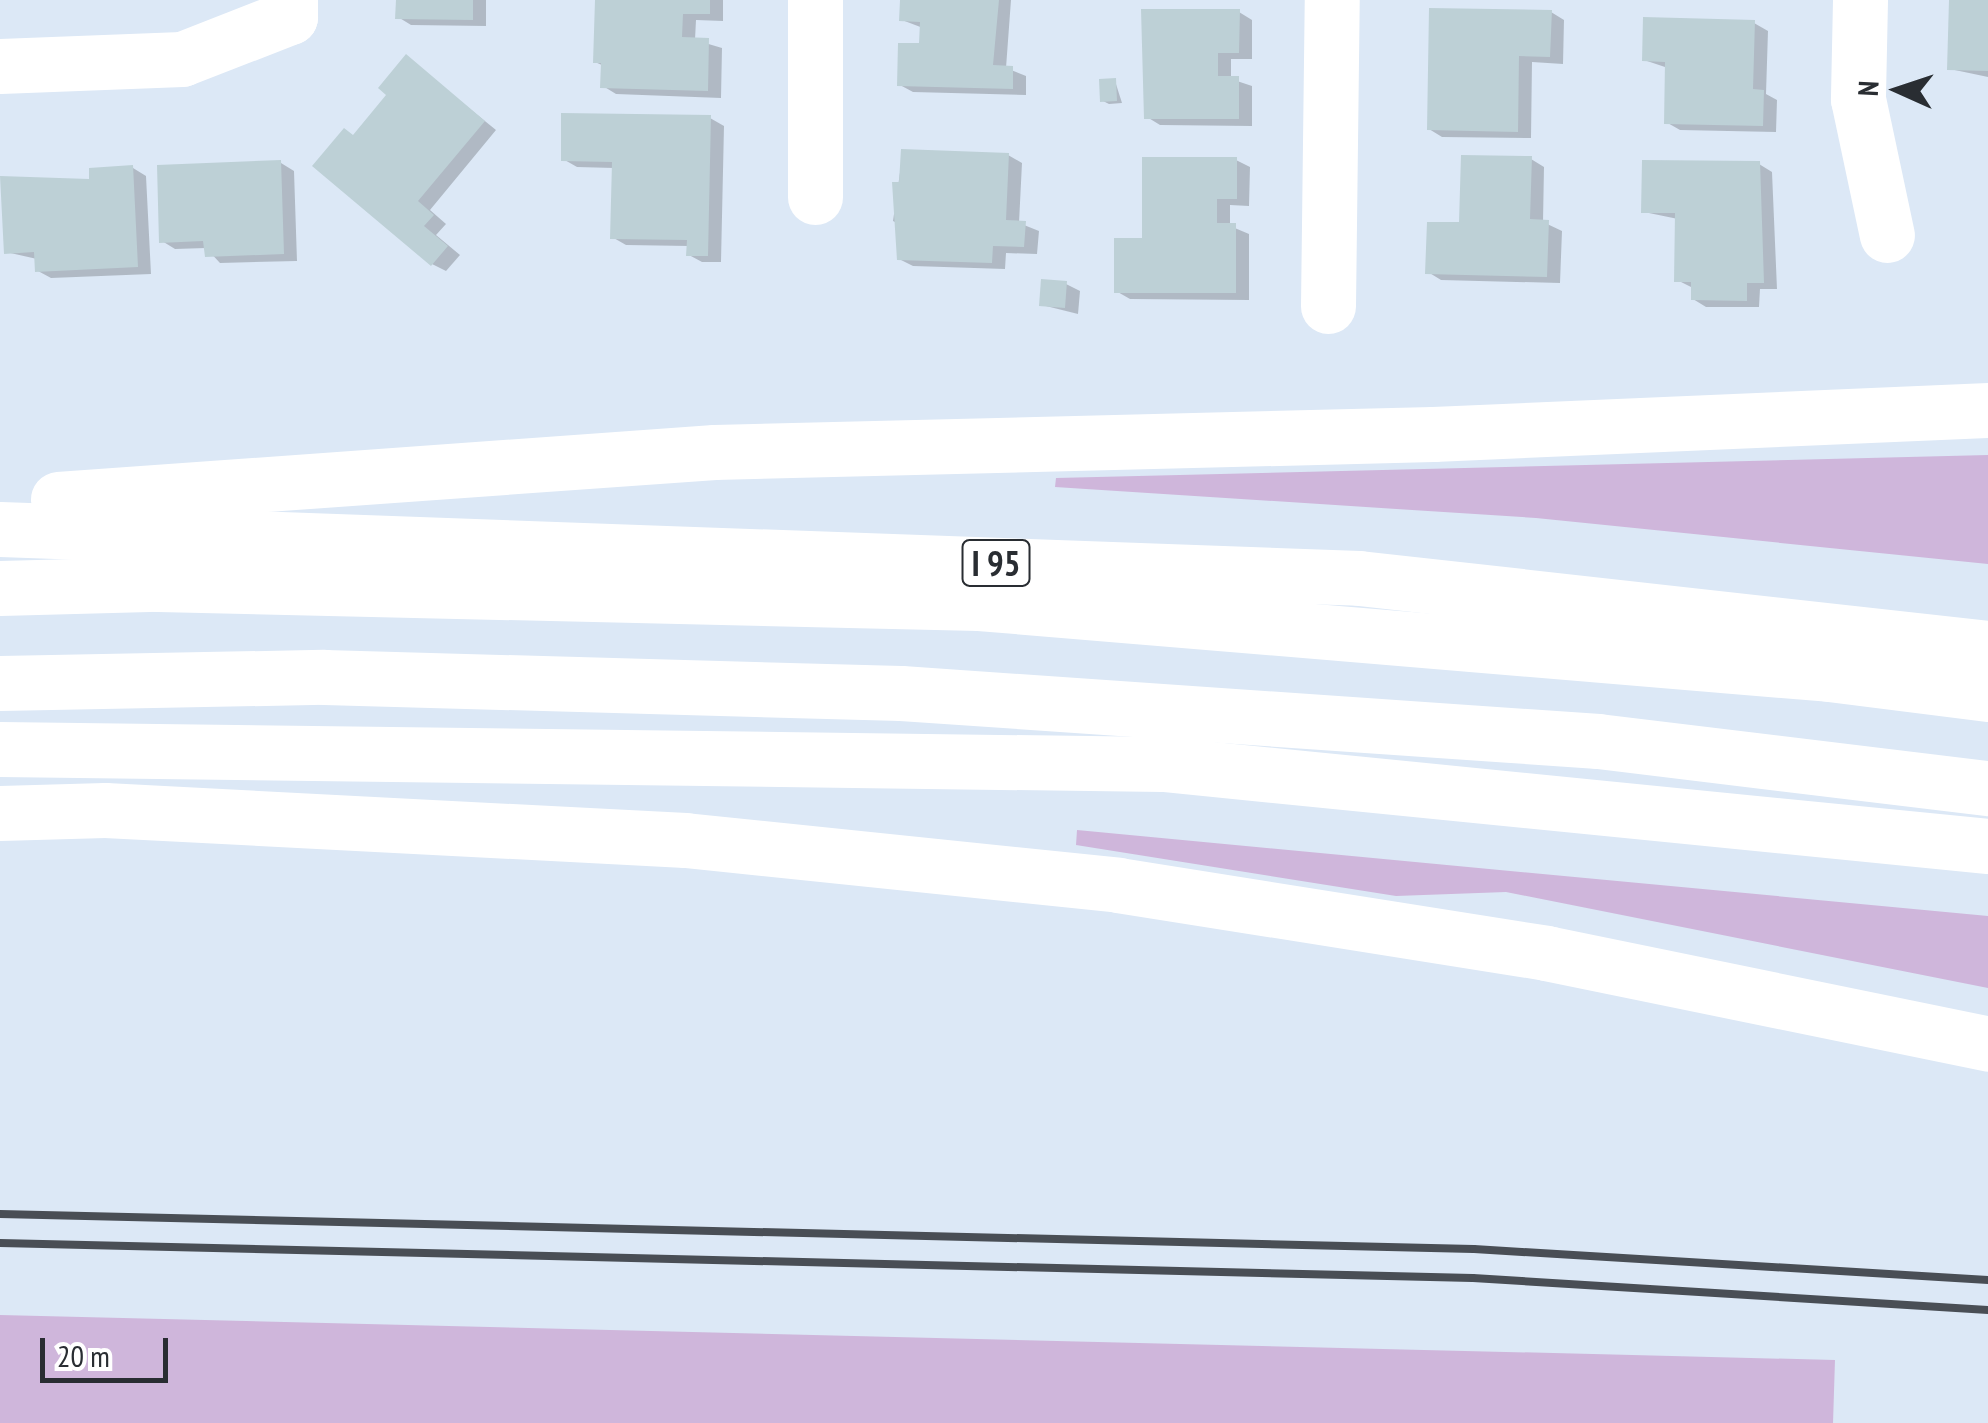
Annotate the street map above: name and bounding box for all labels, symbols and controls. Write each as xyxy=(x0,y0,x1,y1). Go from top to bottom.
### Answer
north arrow xyxy=(1848,40,1948,140)
text: N xyxy=(1849,80,1886,97)
road number: I 95 xyxy=(961,533,1031,593)
scale bar xyxy=(45,1318,172,1380)
text: 20 m xyxy=(57,1336,110,1375)

